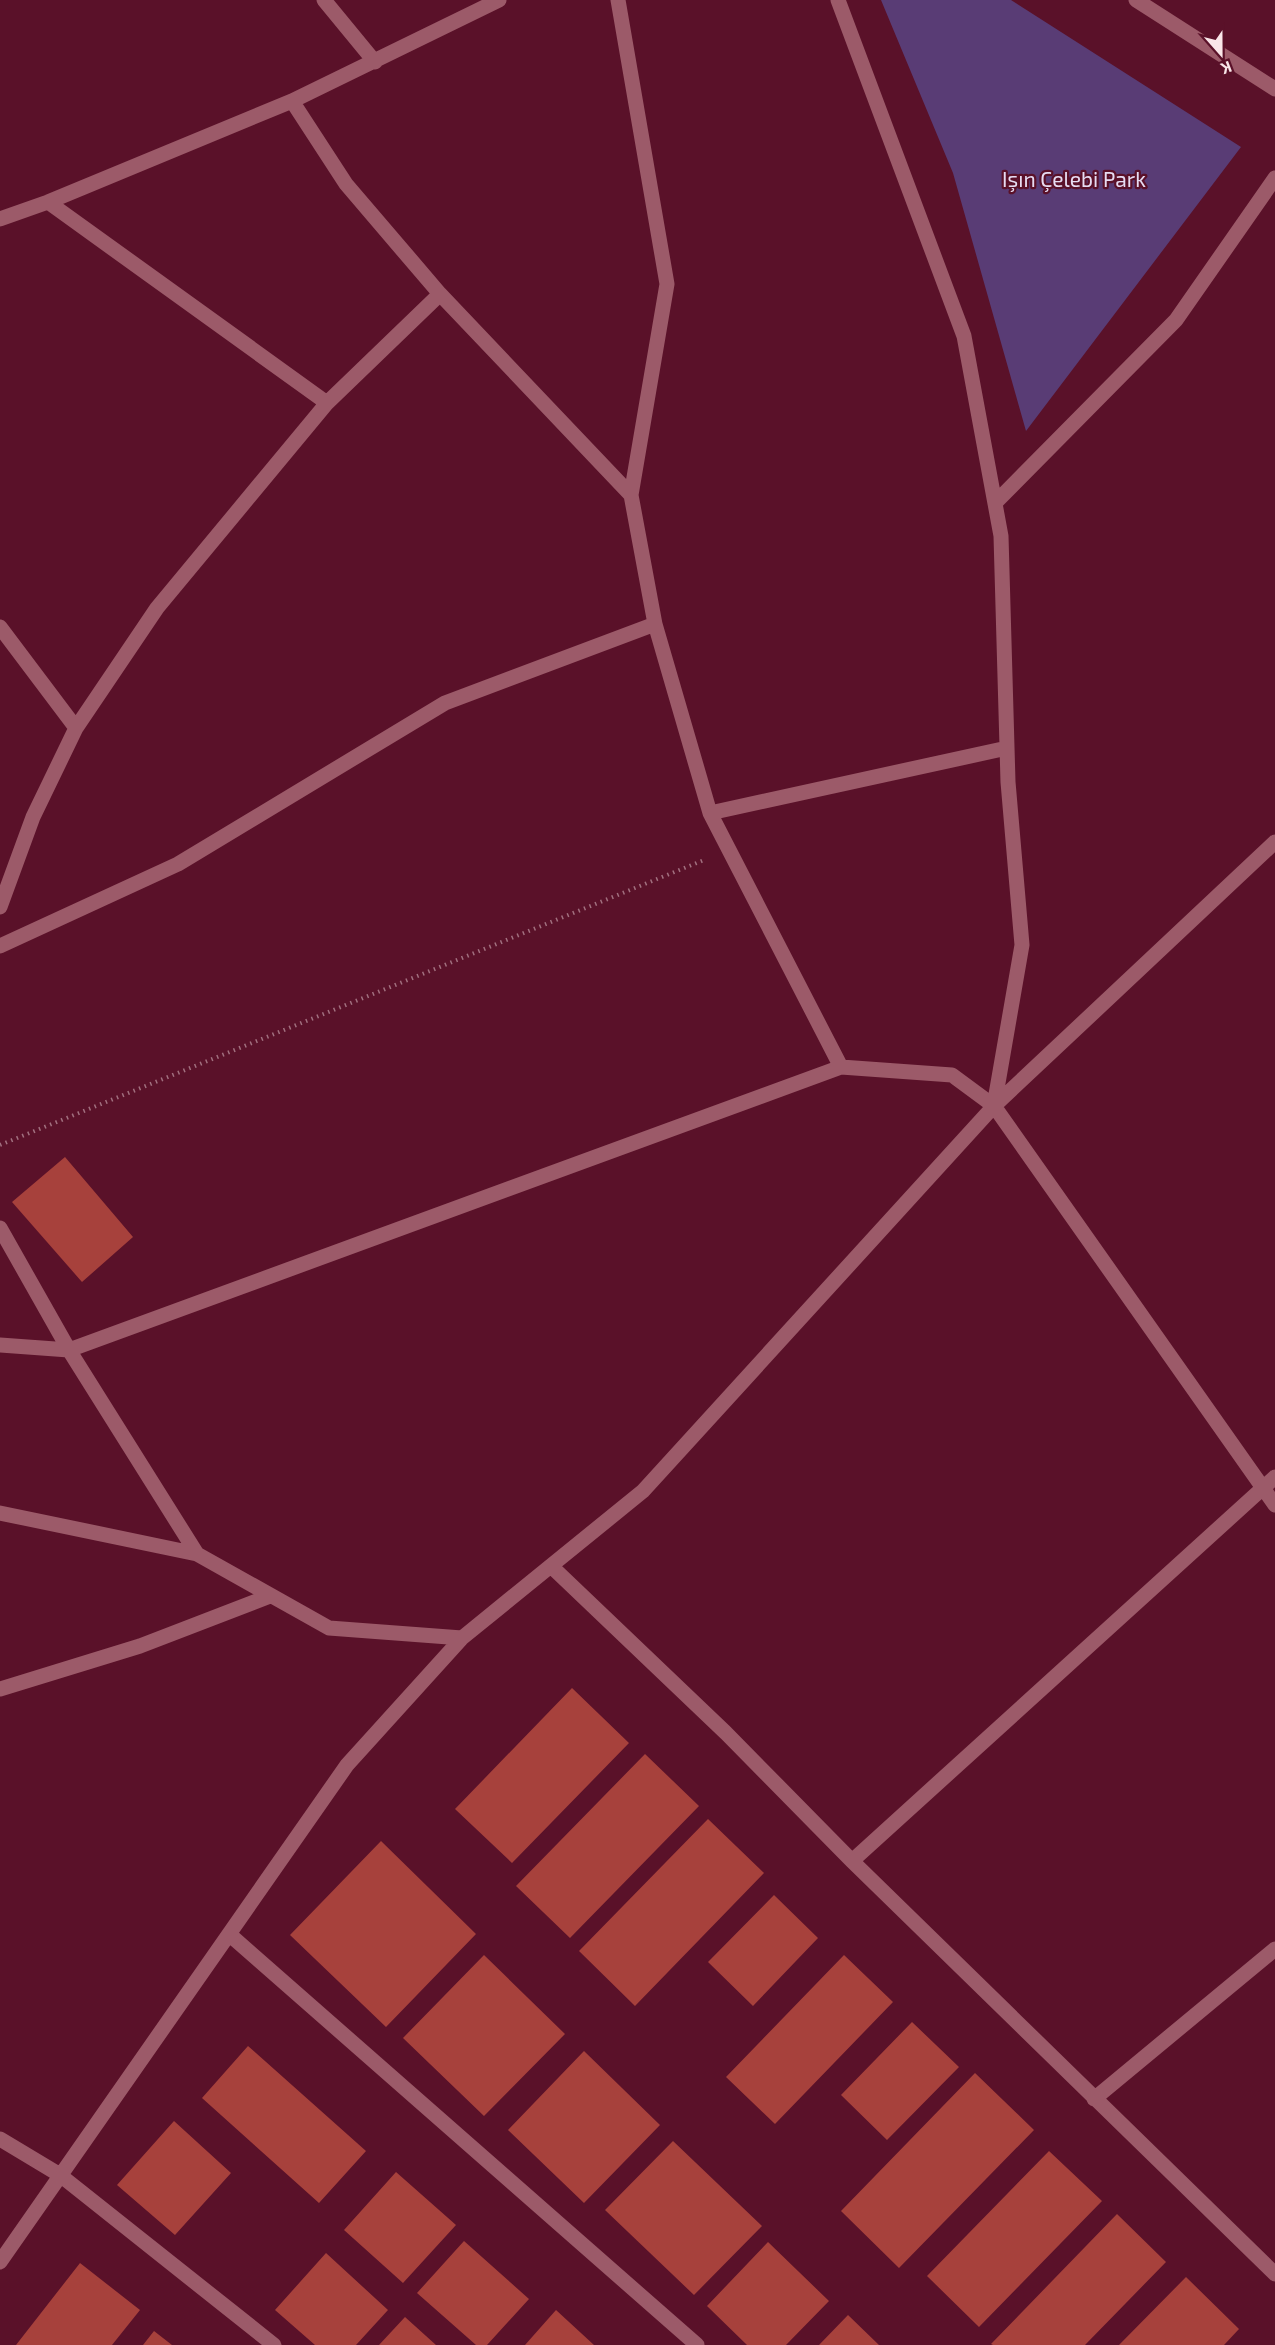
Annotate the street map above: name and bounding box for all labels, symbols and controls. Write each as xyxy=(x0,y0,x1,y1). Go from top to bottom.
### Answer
north arrow xyxy=(1191,24,1251,84)
text: K xyxy=(1218,58,1235,79)
park label: Işın Çelebi Park xyxy=(1002,166,1146,193)

